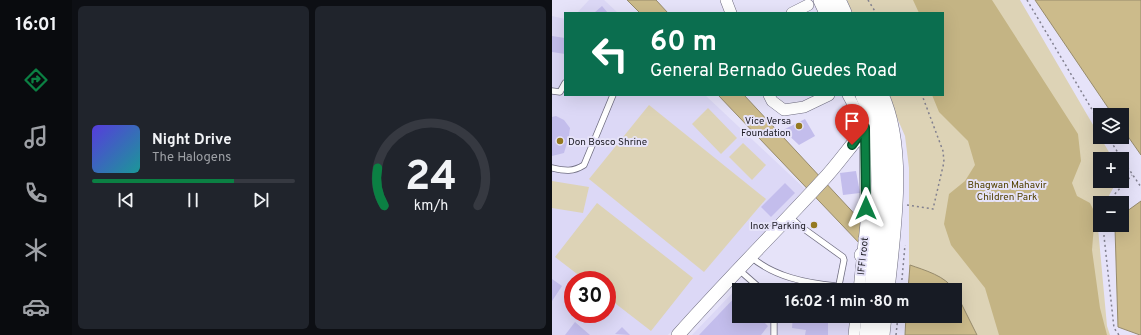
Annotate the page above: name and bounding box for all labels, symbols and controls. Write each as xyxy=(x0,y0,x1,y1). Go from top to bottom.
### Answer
text: 16:01 xyxy=(15,14,57,37)
text: 60 m xyxy=(650,25,717,61)
icon: left xyxy=(584,28,636,80)
text: General Bernado Guedes Road xyxy=(650,60,897,83)
icon: directions xyxy=(22,66,50,94)
pin xyxy=(835,104,869,145)
map controls xyxy=(1093,108,1129,232)
button: layers xyxy=(1093,108,1129,144)
icon: arrive xyxy=(841,110,863,132)
place label: Vice Versa Foundation xyxy=(741,115,791,140)
marker: Vice Versa Foundation xyxy=(794,121,804,131)
icon: music xyxy=(22,123,50,151)
text: Night Drive xyxy=(152,131,232,150)
marker: Don Bosco Shrine xyxy=(555,136,565,146)
place label: Don Bosco Shrine xyxy=(568,136,647,149)
text: The Halogens xyxy=(152,150,231,166)
text: 24 xyxy=(404,151,457,204)
button: + xyxy=(1093,152,1129,188)
icon: phone xyxy=(22,179,50,207)
park label: Bhagwan Mahavir Children Park xyxy=(967,179,1047,204)
position arrow xyxy=(845,187,887,229)
icon: previous xyxy=(115,189,137,211)
icon: pause xyxy=(182,189,204,211)
icon: next xyxy=(250,189,272,211)
text: km/h xyxy=(413,196,448,214)
button: − xyxy=(1093,196,1129,232)
place label: Inox Parking xyxy=(750,220,806,233)
marker: Inox Parking xyxy=(809,220,819,230)
icon: climate xyxy=(22,236,50,264)
street label: IFFI root xyxy=(855,236,872,276)
speed limit sign: 30 xyxy=(564,271,616,323)
icon: car xyxy=(22,293,50,321)
text: 16:02 · 1 min · 80 m xyxy=(785,293,909,312)

